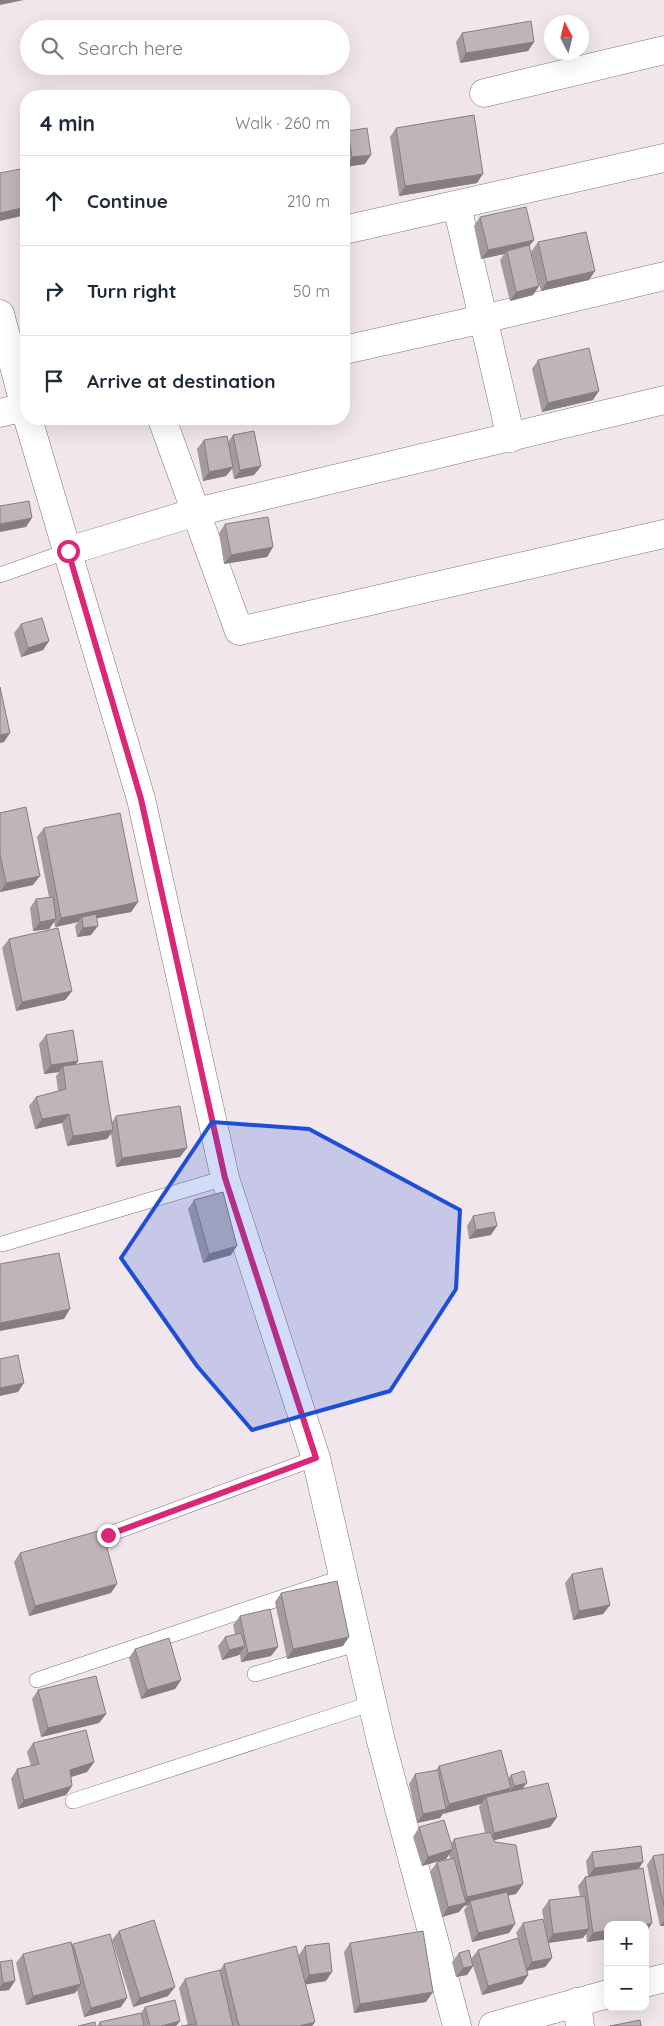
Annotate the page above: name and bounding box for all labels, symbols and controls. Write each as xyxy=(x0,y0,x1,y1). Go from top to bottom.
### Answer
north arrow xyxy=(544,15,589,60)
search box xyxy=(20,20,350,75)
icon: search xyxy=(38,34,66,62)
text: Search here xyxy=(78,36,183,60)
text: 4 min xyxy=(40,110,95,136)
text: Walk · 260 m xyxy=(235,113,330,133)
icon: ahead xyxy=(40,187,68,215)
text: Continue xyxy=(87,189,168,213)
text: 210 m xyxy=(287,191,330,211)
icon: right xyxy=(40,277,68,305)
text: Turn right xyxy=(87,279,176,303)
text: 50 m xyxy=(293,281,330,301)
icon: arrive xyxy=(40,367,68,395)
text: Arrive at destination xyxy=(87,369,276,393)
route start xyxy=(57,540,80,563)
route end xyxy=(97,1524,120,1547)
map controls xyxy=(604,1921,649,2011)
button: + xyxy=(604,1921,649,1966)
button: − xyxy=(604,1966,649,2011)

